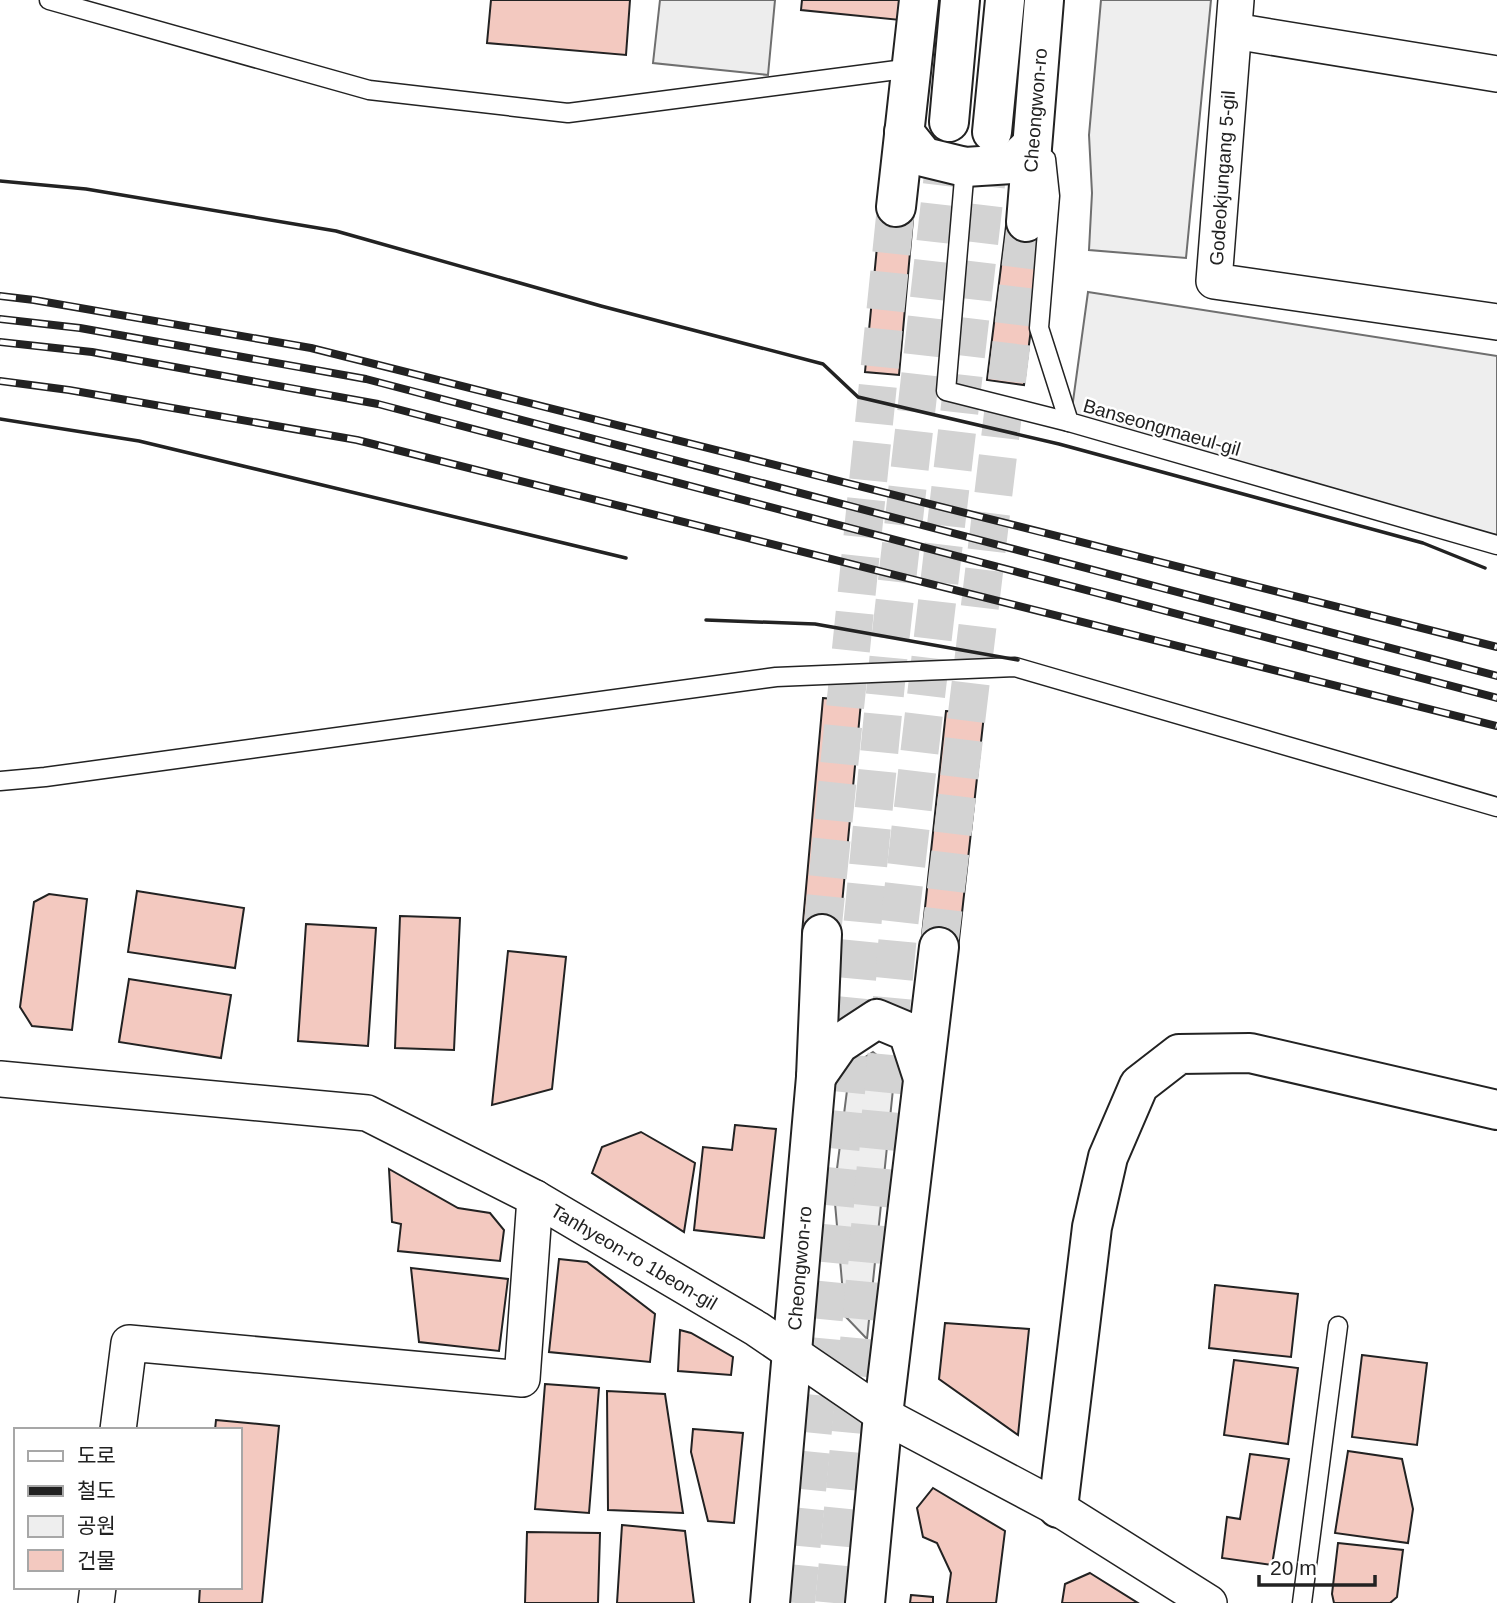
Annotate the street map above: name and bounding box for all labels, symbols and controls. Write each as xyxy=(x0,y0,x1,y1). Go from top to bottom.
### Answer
street label: Cheongwon-ro xyxy=(1020,47,1051,173)
street label: Godeokjungang 5-gil xyxy=(1206,90,1239,266)
street label: Banseongmaeul-gil xyxy=(1081,395,1243,460)
street label: Tanhyeon-ro 1beon-gil xyxy=(547,1200,721,1314)
street label: Cheongwon-ro xyxy=(784,1205,816,1331)
legend xyxy=(14,1428,242,1589)
text: 도로 xyxy=(77,1444,116,1467)
text: 철도 xyxy=(77,1479,116,1502)
text: 공원 xyxy=(77,1514,116,1537)
scale bar xyxy=(1259,1544,1374,1588)
text: 건물 xyxy=(77,1549,116,1572)
text: 20 m xyxy=(1270,1556,1317,1579)

